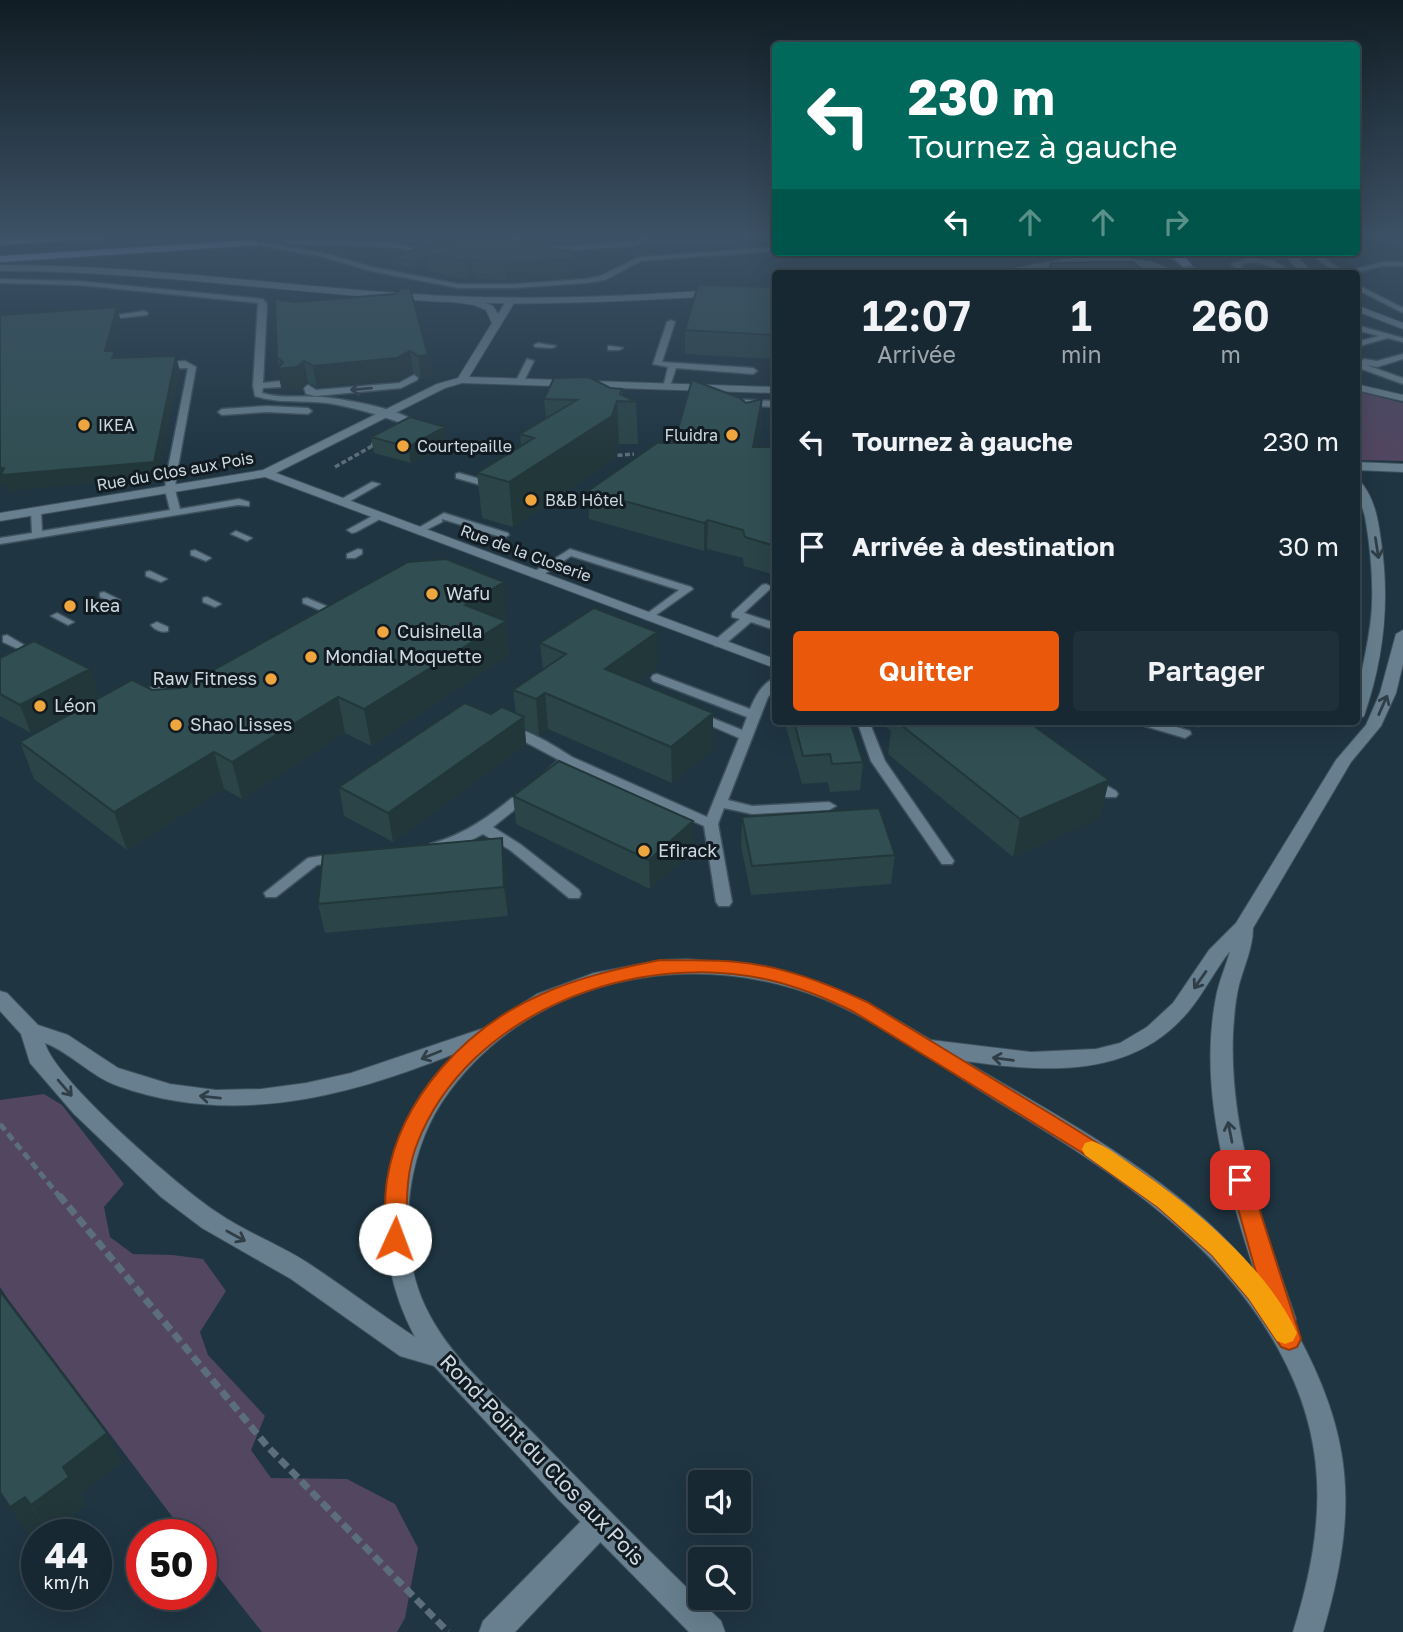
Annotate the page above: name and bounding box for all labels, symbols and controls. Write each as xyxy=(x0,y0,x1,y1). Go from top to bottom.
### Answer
text: 230 m xyxy=(908,67,1055,126)
icon: left xyxy=(793,70,884,161)
text: Tournez à gauche xyxy=(908,127,1177,165)
icon: left xyxy=(938,203,976,241)
icon: ahead xyxy=(1011,203,1049,241)
icon: ahead xyxy=(1084,203,1122,241)
icon: right xyxy=(1157,203,1195,241)
text: 12:07 xyxy=(862,290,971,340)
text: 1 xyxy=(1071,290,1092,340)
text: 260 xyxy=(1192,290,1270,340)
text: Arrivée xyxy=(877,340,956,368)
text: min xyxy=(1061,340,1102,368)
text: m xyxy=(1221,340,1241,368)
one-way arrow xyxy=(350,383,372,396)
place label: IKEA xyxy=(98,415,135,435)
marker: IKEA xyxy=(76,417,92,433)
icon: left xyxy=(793,423,831,461)
place label: Fluidra xyxy=(664,425,718,445)
text: Tournez à gauche xyxy=(852,426,1073,457)
text: 230 m xyxy=(1263,426,1339,457)
marker: Fluidra xyxy=(724,427,740,443)
place label: Courtepaille xyxy=(417,436,512,456)
marker: Courtepaille xyxy=(395,438,411,454)
street label: Rue du Clos aux Pois xyxy=(95,447,255,495)
place label: B&B Hôtel xyxy=(545,490,624,510)
marker: B&B Hôtel xyxy=(523,492,539,508)
street label: Rue de la Closerie xyxy=(458,520,594,586)
icon: arrive xyxy=(793,528,831,566)
text: Arrivée à destination xyxy=(852,531,1115,562)
text: 30 m xyxy=(1278,531,1339,562)
one-way arrow xyxy=(1371,536,1384,559)
place label: Wafu xyxy=(446,582,490,604)
marker: Wafu xyxy=(424,586,440,602)
place label: Ikea xyxy=(84,594,120,616)
marker: Ikea xyxy=(62,598,78,614)
place label: Cuisinella xyxy=(397,620,483,642)
marker: Cuisinella xyxy=(375,624,391,640)
button: Quitter xyxy=(793,631,1059,711)
button: Partager xyxy=(1073,631,1339,711)
place label: Mondial Moquette xyxy=(325,645,482,667)
marker: Mondial Moquette xyxy=(303,649,319,665)
place label: Raw Fitness xyxy=(153,667,257,689)
marker: Raw Fitness xyxy=(263,671,279,687)
place label: Léon xyxy=(54,694,96,716)
one-way arrow xyxy=(1377,695,1390,716)
marker: Léon xyxy=(32,698,48,714)
place label: Shao Lisses xyxy=(190,713,292,735)
marker: Shao Lisses xyxy=(168,717,184,733)
place label: Efirack xyxy=(658,839,717,861)
marker: Efirack xyxy=(636,843,652,859)
one-way arrow xyxy=(1193,970,1207,989)
one-way arrow xyxy=(421,1050,442,1063)
one-way arrow xyxy=(992,1052,1014,1065)
one-way arrow xyxy=(57,1079,73,1097)
one-way arrow xyxy=(199,1090,221,1103)
one-way arrow xyxy=(1223,1121,1237,1144)
pin xyxy=(1210,1150,1270,1210)
icon: arrive xyxy=(1221,1161,1259,1199)
position arrow xyxy=(358,1202,432,1276)
one-way arrow xyxy=(226,1229,246,1243)
street label: Rond-Point du Clos aux Pois xyxy=(435,1348,651,1570)
map controls xyxy=(688,1470,751,1610)
button: sound xyxy=(688,1470,751,1533)
speed limit sign: 50 xyxy=(126,1519,217,1610)
text: 44 xyxy=(45,1534,88,1576)
button: search xyxy=(688,1547,751,1610)
text: km/h xyxy=(44,1571,89,1593)

